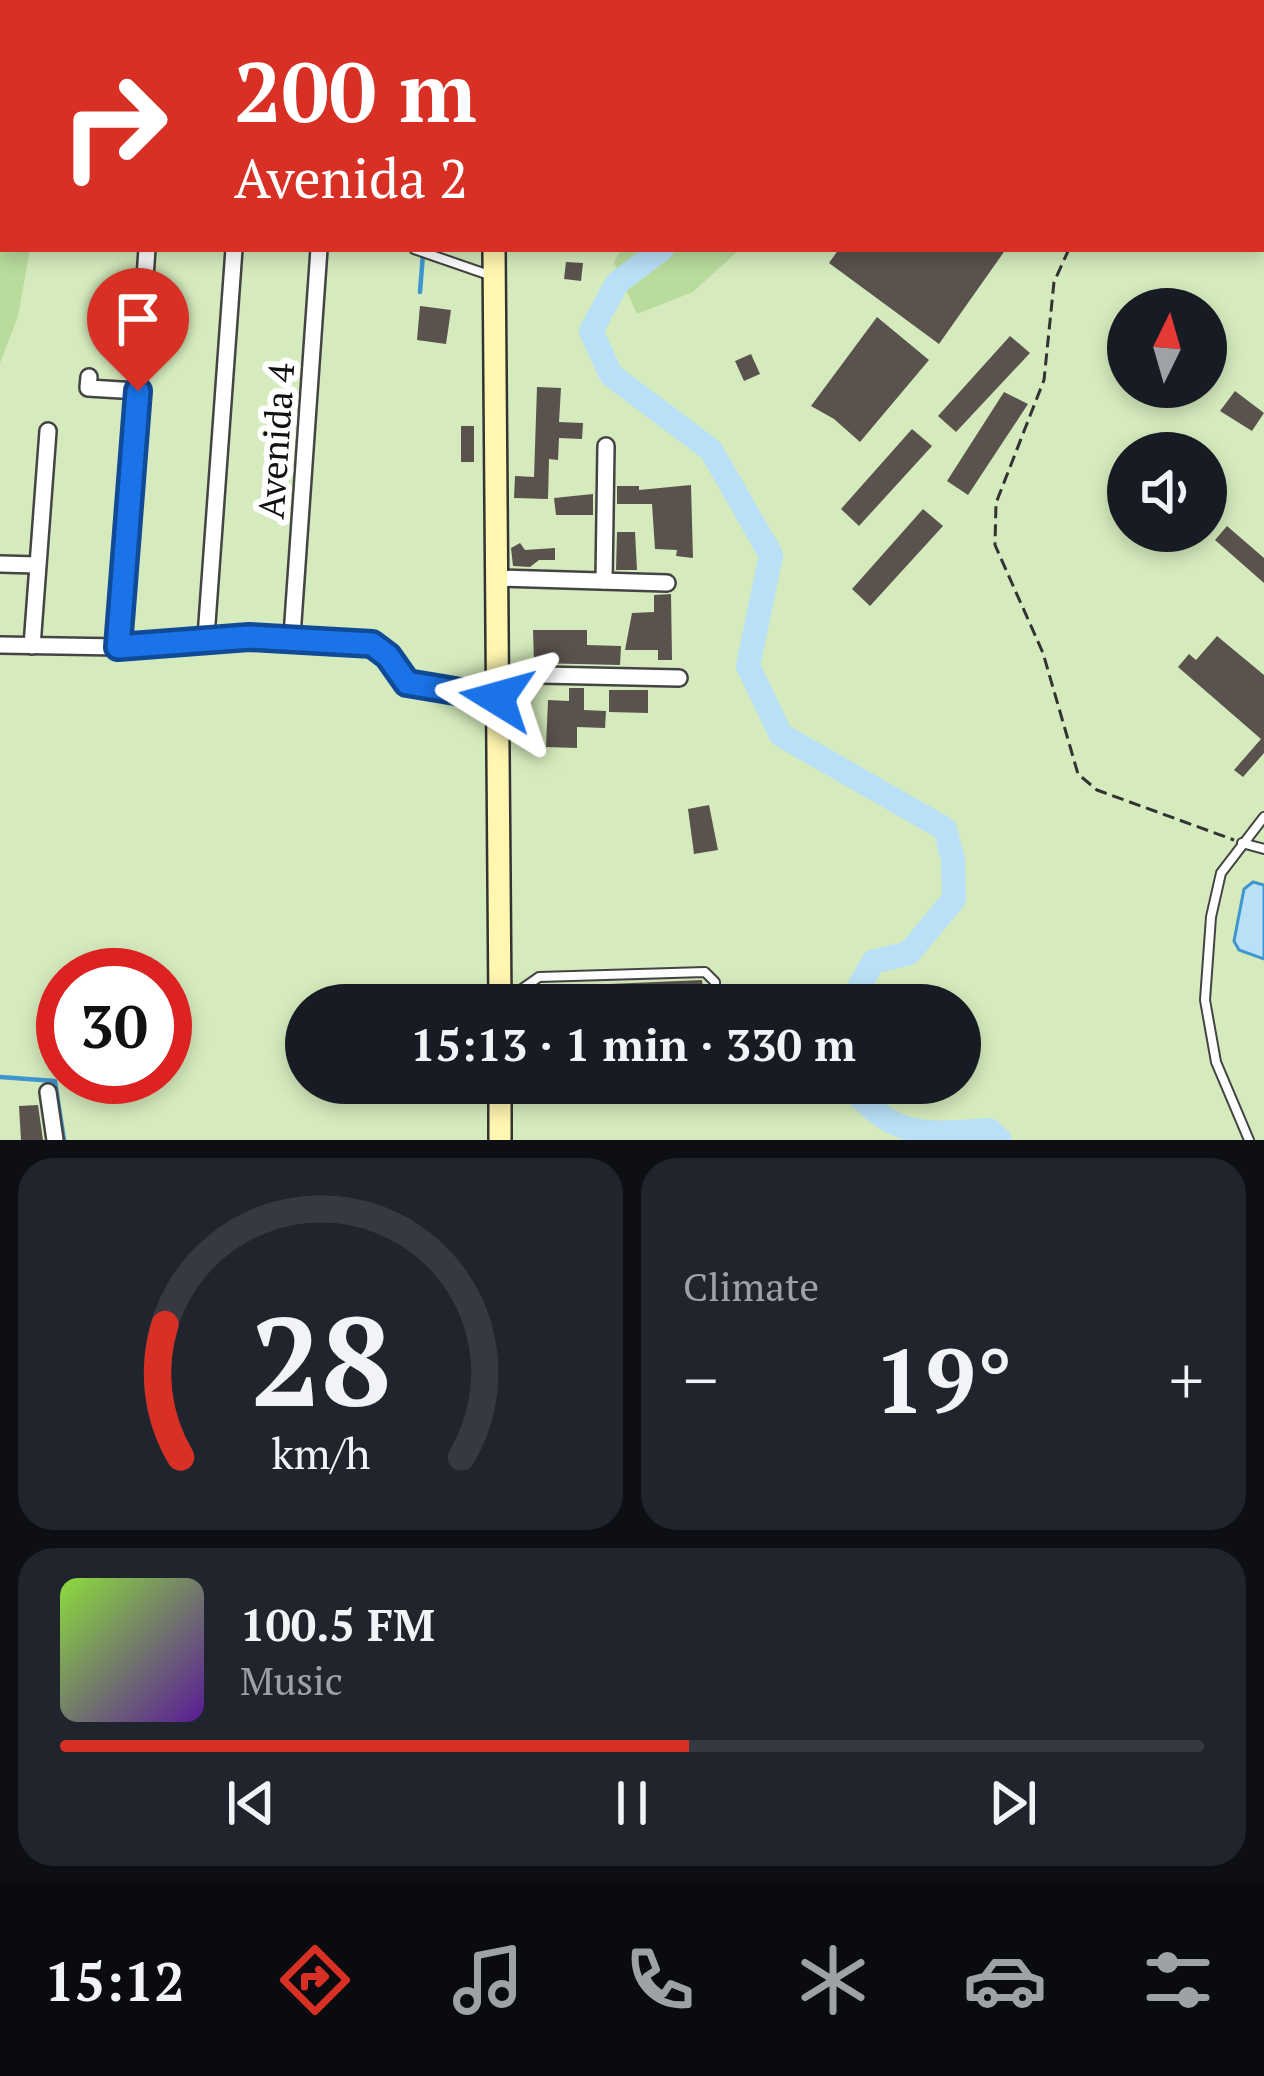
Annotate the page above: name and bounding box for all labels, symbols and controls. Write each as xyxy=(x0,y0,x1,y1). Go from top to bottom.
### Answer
text: 200 m xyxy=(234,35,477,146)
icon: right xyxy=(36,48,192,204)
text: Avenida 2 xyxy=(234,142,468,213)
pin xyxy=(87,268,189,391)
icon: arrive xyxy=(105,286,171,352)
north arrow xyxy=(1107,288,1227,408)
map controls xyxy=(1107,288,1227,552)
street label: Avenida 4 xyxy=(247,361,304,520)
button: sound xyxy=(1107,432,1227,552)
position arrow xyxy=(434,635,560,761)
speed limit sign: 30 xyxy=(36,948,192,1104)
text: 15:13 · 1 min · 330 m xyxy=(410,1014,856,1074)
text: Climate xyxy=(683,1260,819,1312)
text: 28 xyxy=(250,1276,391,1442)
text: 19° xyxy=(874,1319,1013,1439)
text: − xyxy=(683,1335,718,1423)
text: + xyxy=(1169,1335,1204,1423)
text: km/h xyxy=(271,1424,370,1481)
text: 100.5 FM xyxy=(240,1594,435,1654)
text: Music xyxy=(240,1654,343,1706)
icon: previous xyxy=(218,1770,284,1836)
icon: pause xyxy=(599,1770,665,1836)
icon: next xyxy=(980,1770,1046,1836)
icon: directions xyxy=(273,1938,357,2022)
icon: music xyxy=(446,1938,530,2022)
icon: phone xyxy=(618,1938,702,2022)
icon: climate xyxy=(791,1938,875,2022)
icon: car xyxy=(963,1938,1047,2022)
icon: filters xyxy=(1136,1938,1220,2022)
text: 15:12 xyxy=(44,1945,185,2016)

